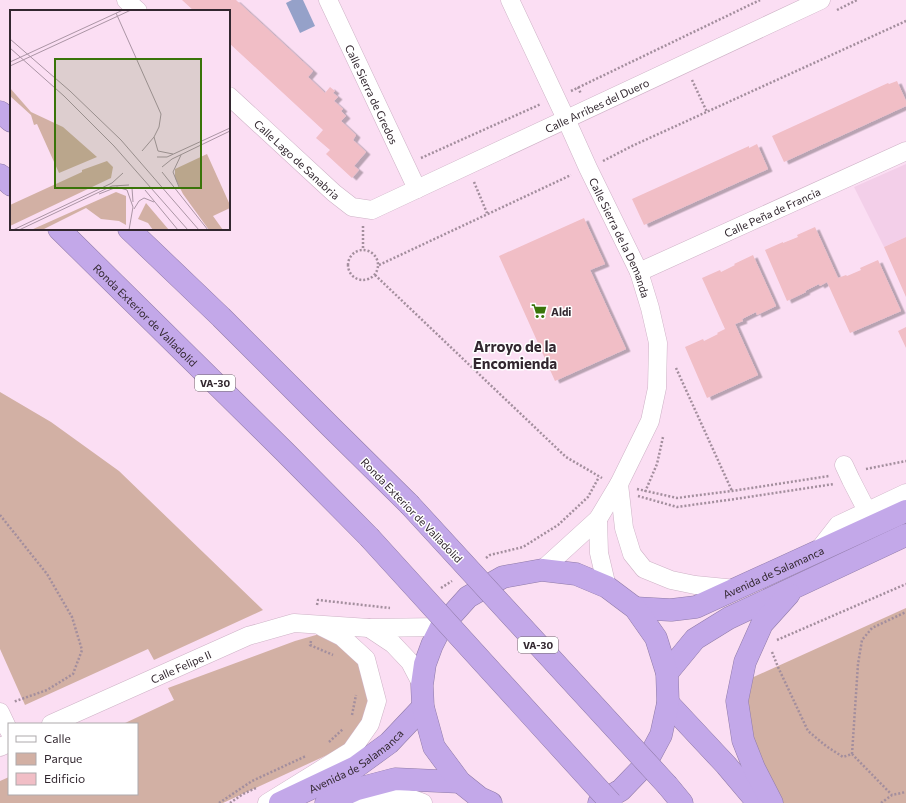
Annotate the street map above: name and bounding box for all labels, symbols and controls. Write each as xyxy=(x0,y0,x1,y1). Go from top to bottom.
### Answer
inset map xyxy=(10,10,230,230)
street label: Calle Sierra de Gredos xyxy=(343,42,401,146)
street label: Calle Arribes del Duero xyxy=(543,75,651,135)
street label: Calle Lago de Sanabria xyxy=(252,116,343,202)
street label: Calle Sierra de la Demanda xyxy=(587,175,653,299)
street label: Calle Peña de Francia xyxy=(722,184,822,239)
street label: Ronda Exterior de Valladolid xyxy=(91,261,200,369)
supermarket icon: Aldi xyxy=(530,302,548,320)
place label: Aldi xyxy=(551,305,571,318)
district label: Arroyo de la Encomienda xyxy=(473,337,557,372)
road number: VA-30 xyxy=(195,375,235,391)
street label: Ronda Exterior de Valladolid xyxy=(359,455,465,565)
street label: Avenida de Salamanca xyxy=(720,543,826,600)
road number: VA-30 xyxy=(518,637,558,653)
street label: Calle Felipe II xyxy=(148,647,213,685)
legend xyxy=(8,723,138,795)
street label: Avenida de Salamanca xyxy=(306,726,405,795)
text: Calle xyxy=(44,731,71,745)
text: Parque xyxy=(44,751,82,765)
text: Edificio xyxy=(44,771,85,785)

